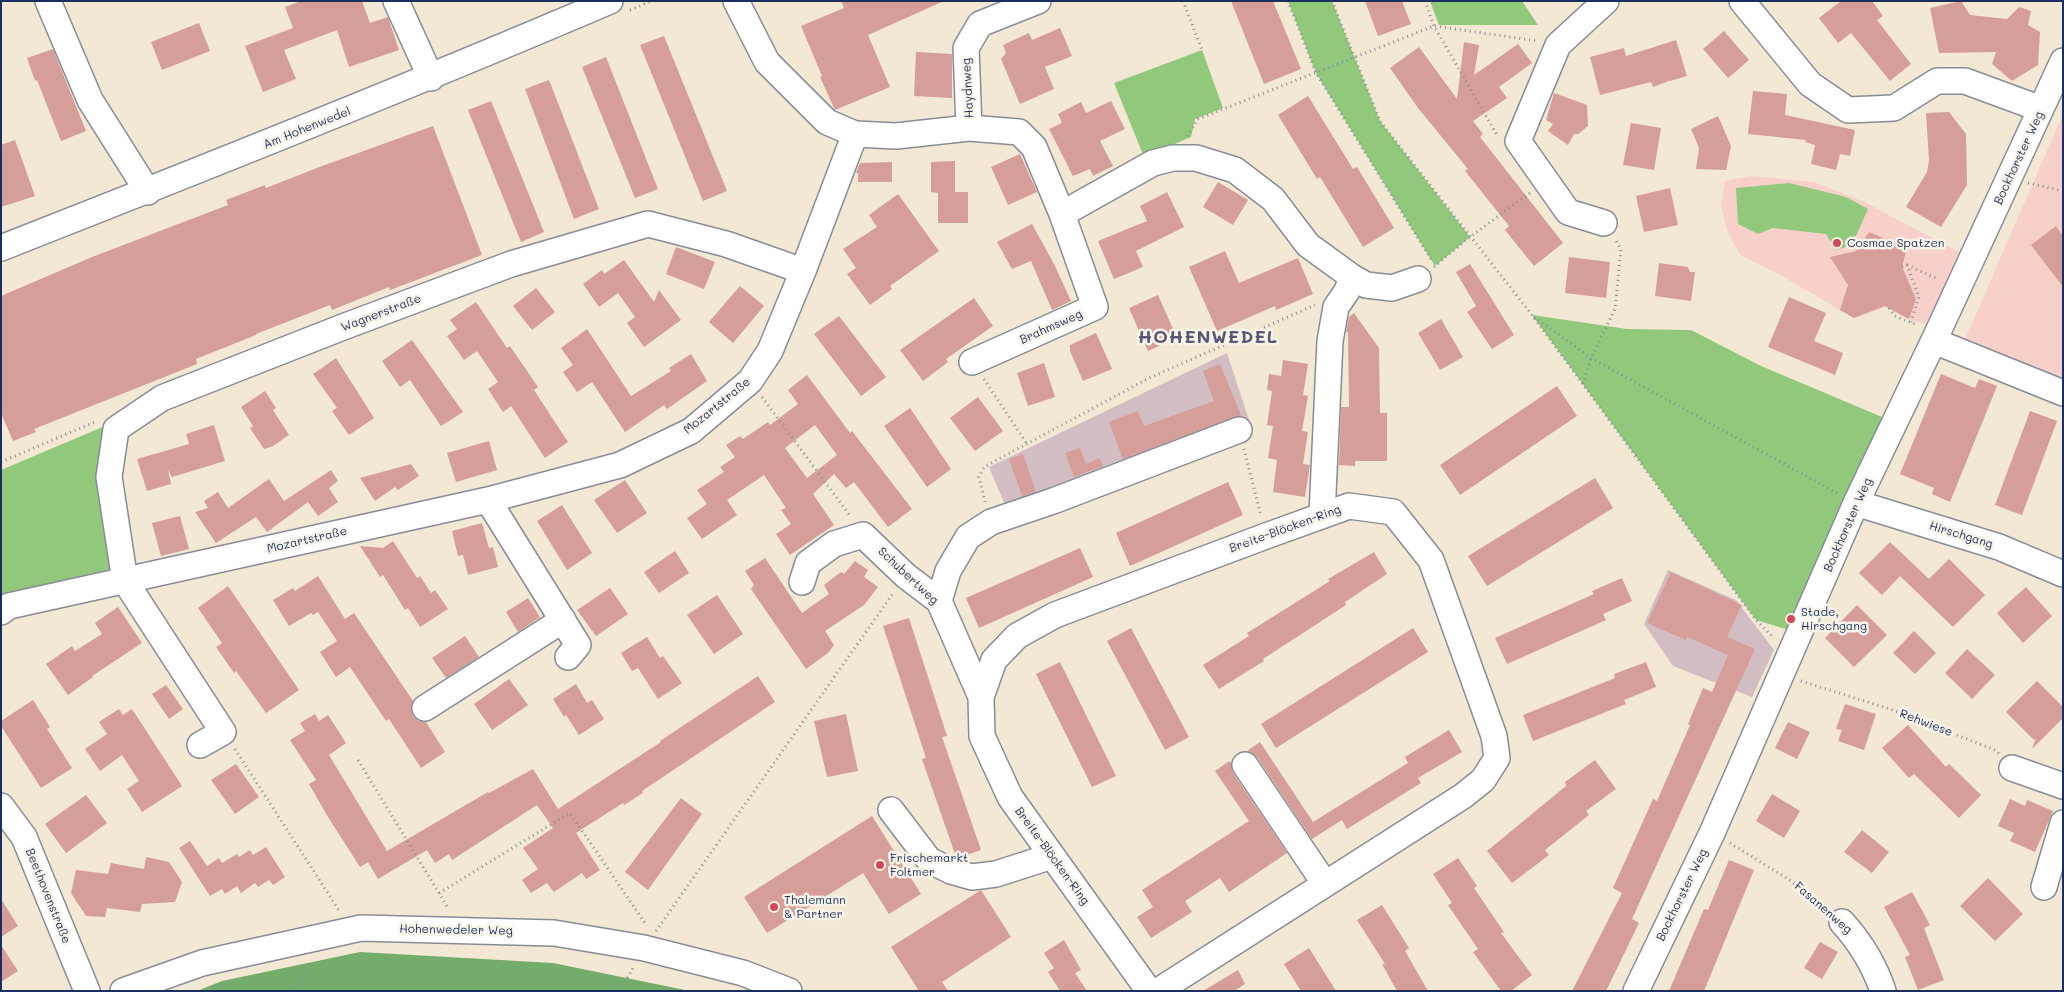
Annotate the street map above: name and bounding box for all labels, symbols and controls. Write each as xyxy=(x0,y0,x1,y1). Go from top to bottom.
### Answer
street label: Haydnweg xyxy=(959,58,977,118)
street label: Am Hohenwedel xyxy=(261,104,353,152)
street label: Bockhorster Weg xyxy=(1991,109,2047,207)
place label: Cosmae Spatzen xyxy=(1847,236,1944,250)
marker: Cosmae Spatzen xyxy=(1831,237,1843,249)
street label: Wagnerstraße xyxy=(339,291,423,335)
street label: Brahmsweg xyxy=(1018,307,1084,347)
district label: HOHENWEDEL xyxy=(1137,326,1279,348)
street label: Mozartstraße xyxy=(681,375,753,437)
street label: Bockhorster Weg xyxy=(1821,476,1875,574)
street label: Breite-Blöcken-Ring xyxy=(1227,502,1343,556)
street label: Hirschgang xyxy=(1927,518,1995,552)
street label: Mozartstraße xyxy=(266,524,348,556)
street label: Schubertweg xyxy=(875,544,941,608)
place label: Stade, Hirschgang xyxy=(1801,605,1867,633)
marker: Stade, Hirschgang xyxy=(1785,613,1797,625)
street label: Rehwiese xyxy=(1897,706,1955,740)
street label: Breite-Blöcken-Ring xyxy=(1012,804,1092,908)
street label: Beethovenstraße xyxy=(22,846,74,946)
street label: Bockhorster Weg xyxy=(1653,846,1711,944)
place label: Frischemarkt Foltmer xyxy=(890,851,968,879)
marker: Frischemarkt Foltmer xyxy=(874,859,886,871)
street label: Fasanenweg xyxy=(1791,879,1855,937)
place label: Thalemann & Partner xyxy=(784,893,846,921)
marker: Thalemann & Partner xyxy=(768,901,780,913)
street label: Hohenwedeler Weg xyxy=(399,922,513,938)

